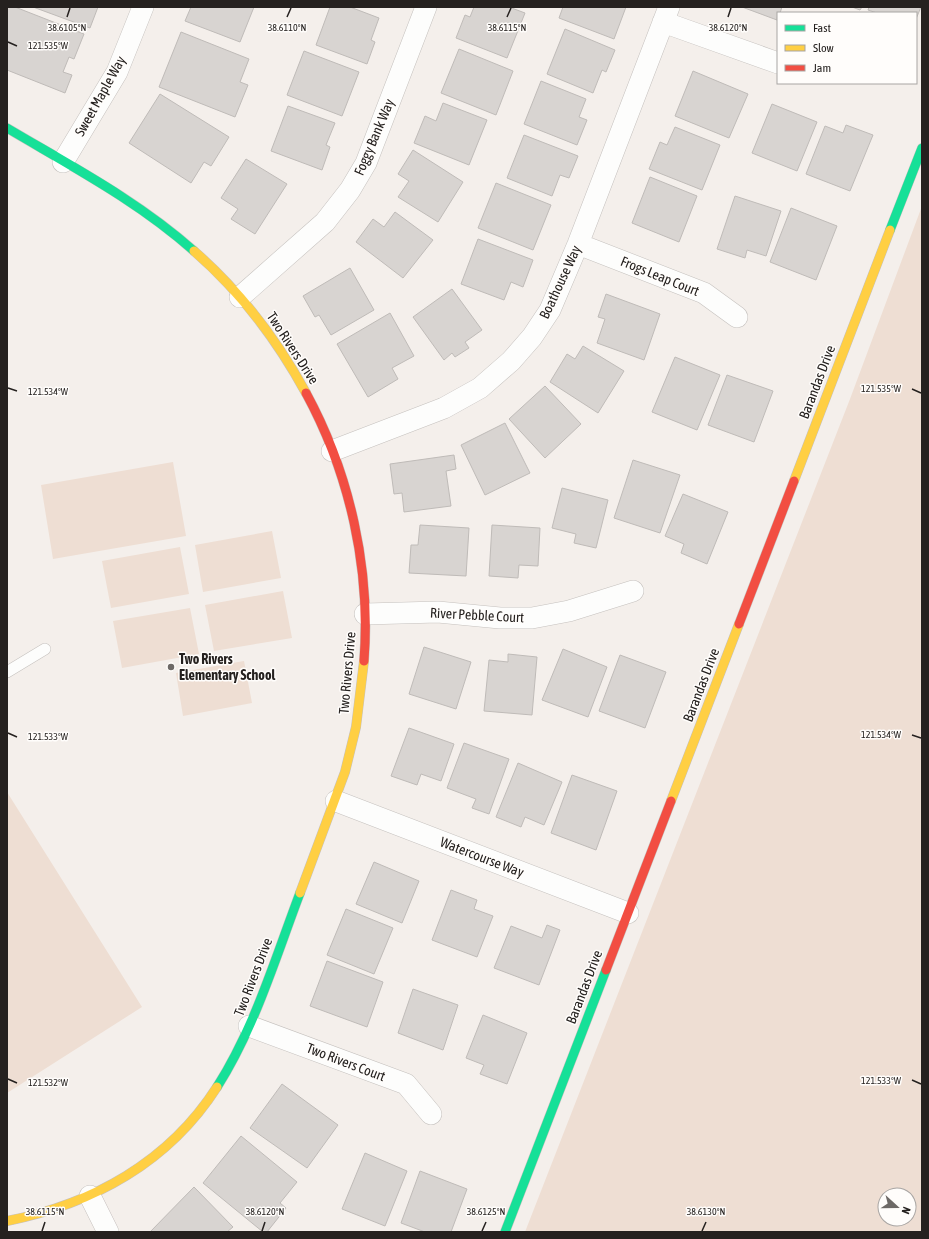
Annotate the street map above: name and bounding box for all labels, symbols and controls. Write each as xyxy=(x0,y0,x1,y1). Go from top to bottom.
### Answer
legend xyxy=(777,12,917,84)
text: Fast xyxy=(813,21,831,35)
text: 38.6105°N xyxy=(48,22,86,33)
text: 38.6110°N xyxy=(268,22,306,33)
text: 38.6115°N xyxy=(488,22,526,33)
text: 38.6120°N xyxy=(709,22,747,33)
text: 121.535°W xyxy=(28,40,69,51)
text: Slow xyxy=(813,41,834,55)
street label: Sweet Maple Way xyxy=(71,53,129,139)
text: Jam xyxy=(813,61,831,75)
street label: Foggy Bank Way xyxy=(351,96,397,178)
street label: Boathouse Way xyxy=(536,243,584,321)
street label: Frogs Leap Court xyxy=(618,253,702,299)
street label: Two Rivers Drive xyxy=(264,309,322,387)
street label: Barandas Drive xyxy=(796,343,838,421)
text: 121.535°W xyxy=(861,383,902,394)
text: 121.534°W xyxy=(28,386,69,397)
street label: River Pebble Court xyxy=(430,605,524,625)
street label: Two Rivers Drive xyxy=(335,631,359,715)
street label: Barandas Drive xyxy=(680,646,722,724)
place label: Two Rivers Elementary School xyxy=(179,651,275,683)
marker: Two Rivers Elementary School xyxy=(166,662,176,672)
text: 121.534°W xyxy=(861,729,902,740)
text: 121.533°W xyxy=(28,731,69,742)
street label: Watercourse Way xyxy=(438,834,526,880)
street label: Two Rivers Drive xyxy=(231,936,275,1018)
street label: Barandas Drive xyxy=(563,948,605,1026)
street label: Two Rivers Court xyxy=(304,1040,388,1084)
text: 121.533°W xyxy=(861,1075,902,1086)
text: 121.532°W xyxy=(28,1077,69,1088)
north arrow xyxy=(877,1187,917,1227)
text: N xyxy=(900,1205,913,1216)
text: 38.6115°N xyxy=(26,1206,64,1217)
text: 38.6120°N xyxy=(246,1206,284,1217)
text: 38.6125°N xyxy=(467,1206,505,1217)
text: 38.6130°N xyxy=(687,1206,725,1217)

